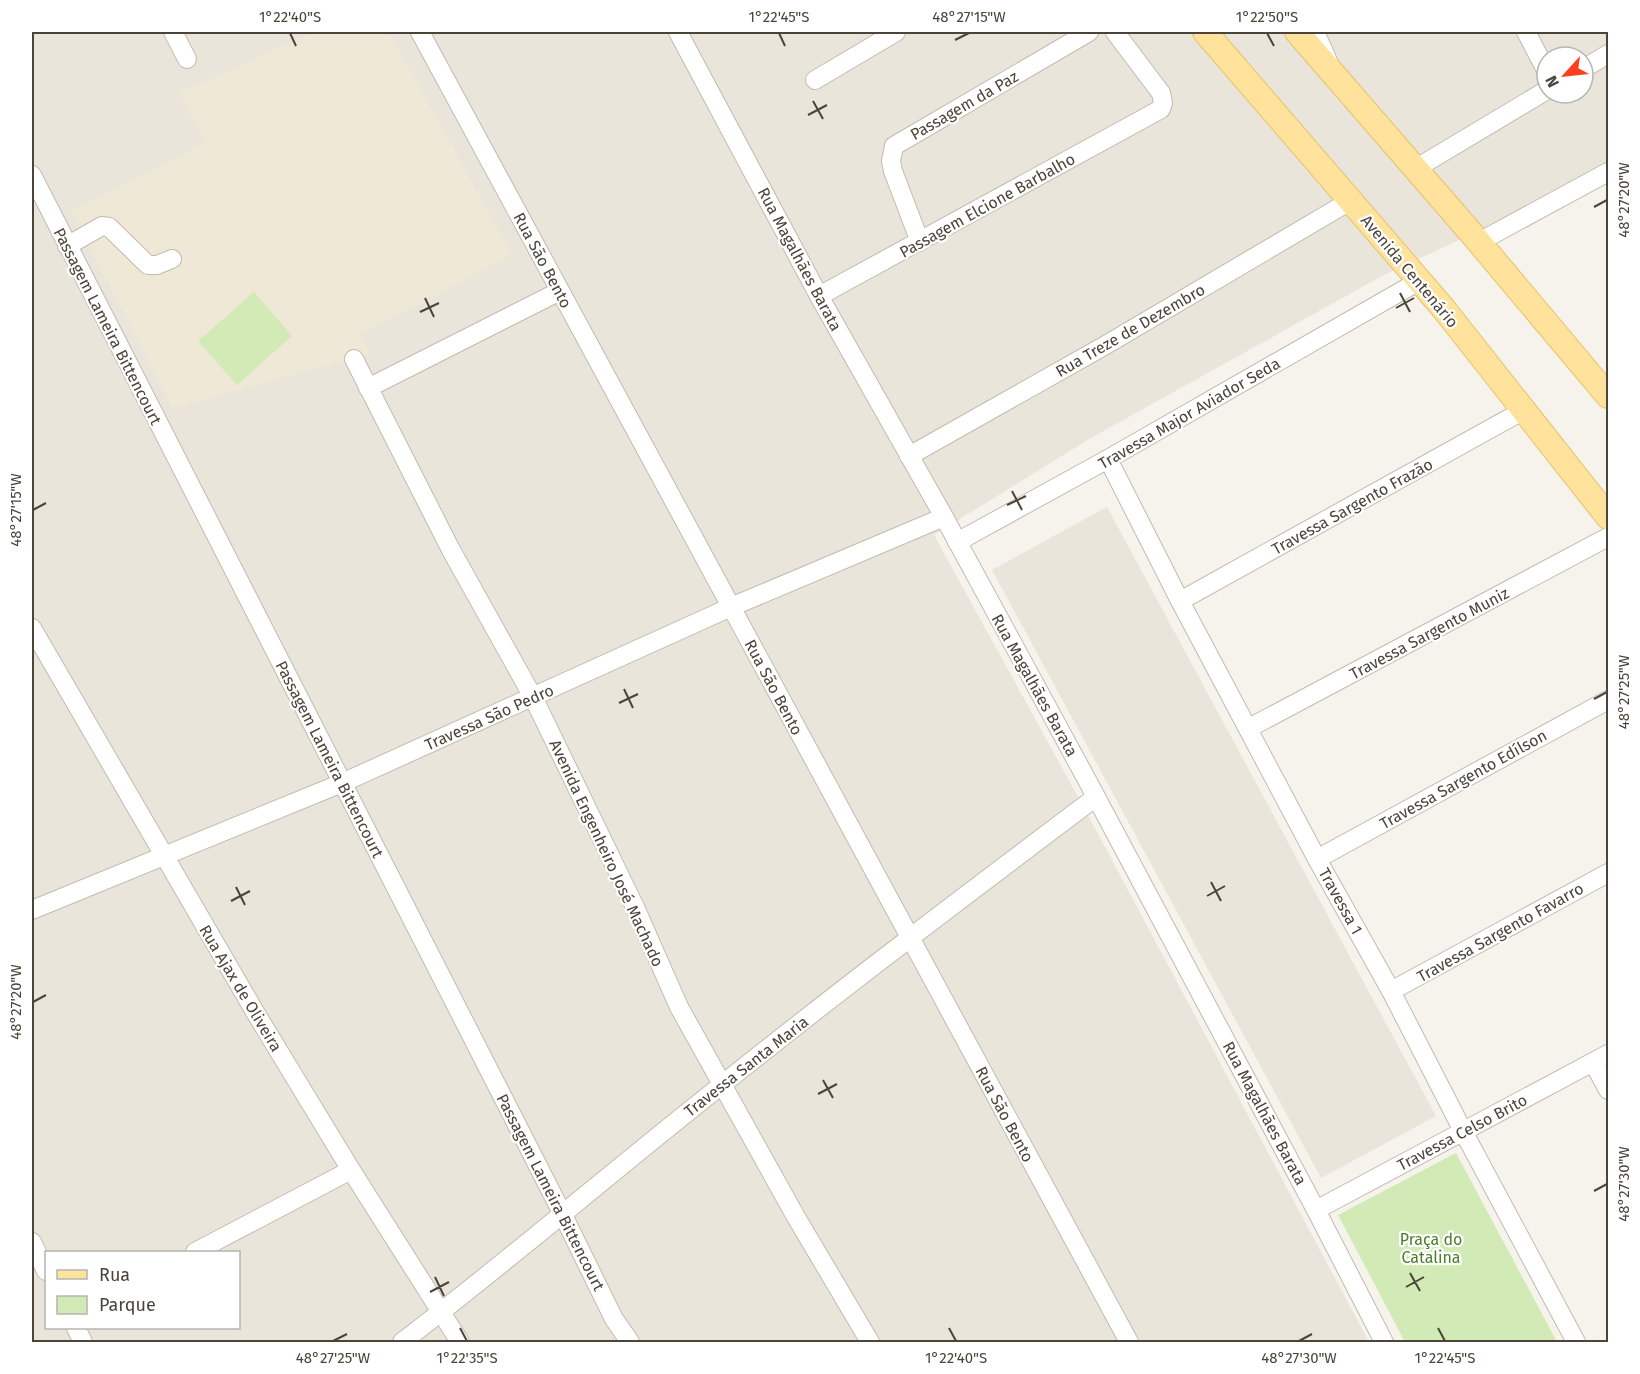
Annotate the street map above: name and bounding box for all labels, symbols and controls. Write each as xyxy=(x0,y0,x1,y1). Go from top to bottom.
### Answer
text: 1°22'40"S xyxy=(259,8,321,26)
text: 1°22'45"S xyxy=(749,8,809,26)
text: 48°27'15"W xyxy=(932,8,1006,26)
text: 1°22'50"S xyxy=(1236,8,1298,26)
north arrow xyxy=(1535,45,1595,105)
street label: Passagem da Paz xyxy=(907,67,1022,144)
text: N xyxy=(1541,73,1563,91)
street label: Passagem Elcione Barbalho xyxy=(896,149,1078,262)
text: 48°27'20"W xyxy=(1615,162,1633,238)
street label: Rua Magalhães Barata xyxy=(754,184,845,334)
street label: Rua São Bento xyxy=(509,209,576,311)
street label: Avenida Centenário xyxy=(1357,211,1462,332)
street label: Passagem Lameira Bittencourt xyxy=(49,225,166,428)
street label: Rua Treze de Dezembro xyxy=(1052,280,1208,381)
street label: Travessa Major Aviador Seda xyxy=(1095,354,1283,473)
street label: Travessa Sargento Frazão xyxy=(1268,454,1436,559)
text: 48°27'15"W xyxy=(7,473,25,547)
street label: Travessa Sargento Muniz xyxy=(1347,583,1512,683)
street label: Rua Magalhães Barata xyxy=(988,611,1082,760)
street label: Rua São Bento xyxy=(740,636,807,738)
text: 48°27'25"W xyxy=(1615,654,1633,729)
street label: Passagem Lameira Bittencourt xyxy=(271,658,388,861)
street label: Travessa São Pedro xyxy=(422,680,557,754)
street label: Travessa Sargento Edílson xyxy=(1376,726,1550,833)
street label: Avenida Engenheiro José Machado xyxy=(545,737,668,970)
street label: Travessa 1 xyxy=(1315,865,1367,938)
street label: Travessa Sargento Favarro xyxy=(1414,879,1587,986)
street label: Rua Ajax de Oliveira xyxy=(195,921,286,1055)
text: 48°27'20"W xyxy=(7,964,25,1040)
street label: Travessa Santa Maria xyxy=(681,1012,812,1121)
street label: Rua Magalhães Barata xyxy=(1219,1038,1310,1188)
street label: Rua São Bento xyxy=(971,1063,1038,1165)
street label: Travessa Celso Brito xyxy=(1394,1090,1530,1175)
street label: Passagem Lameira Bittencourt xyxy=(492,1091,609,1294)
text: 48°27'30"W xyxy=(1615,1146,1633,1222)
park label: Praça do Catalina xyxy=(1400,1230,1462,1267)
legend xyxy=(45,1251,240,1329)
text: Rua xyxy=(99,1264,130,1286)
text: Parque xyxy=(99,1294,156,1316)
text: 48°27'25"W xyxy=(296,1349,371,1367)
text: 1°22'35"S xyxy=(436,1349,498,1367)
text: 1°22'40"S xyxy=(925,1349,987,1367)
text: 48°27'30"W xyxy=(1261,1349,1337,1367)
text: 1°22'45"S xyxy=(1415,1349,1475,1367)

